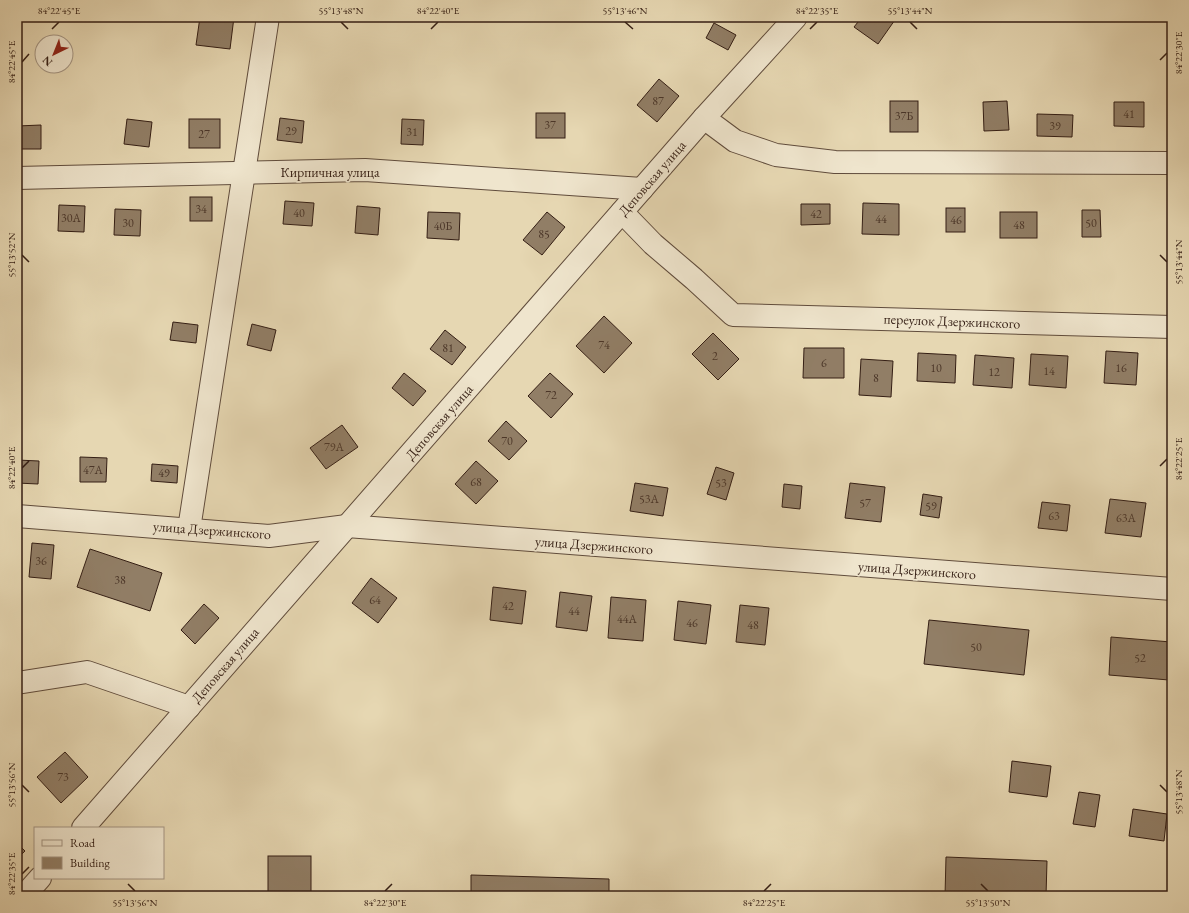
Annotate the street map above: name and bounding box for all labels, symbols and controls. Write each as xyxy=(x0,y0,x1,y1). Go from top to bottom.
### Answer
text: 84°22'45"E xyxy=(38,4,81,17)
text: 55°13'48"N xyxy=(319,4,364,17)
text: 84°22'40"E xyxy=(417,4,460,17)
text: 55°13'46"N xyxy=(603,4,648,17)
text: 84°22'35"E xyxy=(796,4,839,17)
text: 55°13'44"N xyxy=(888,4,933,17)
text: 84°22'30"E xyxy=(1172,31,1185,74)
north arrow xyxy=(34,34,74,74)
text: 84°22'45"E xyxy=(5,40,18,83)
text: N xyxy=(39,53,55,69)
house number: 87 xyxy=(652,93,664,109)
house number: 41 xyxy=(1123,106,1135,122)
house number: 37Б xyxy=(895,108,913,124)
house number: 37 xyxy=(544,117,556,133)
house number: 39 xyxy=(1049,118,1061,134)
house number: 29 xyxy=(285,123,297,139)
house number: 31 xyxy=(406,124,418,140)
house number: 27 xyxy=(198,126,210,142)
street label: Деповская улица xyxy=(614,136,690,220)
street label: Кирпичная улица xyxy=(280,163,380,181)
house number: 34 xyxy=(195,201,207,217)
house number: 40 xyxy=(293,205,305,221)
house number: 42 xyxy=(810,206,822,222)
house number: 30А xyxy=(61,210,82,226)
house number: 44 xyxy=(875,211,887,227)
house number: 46 xyxy=(950,212,962,228)
house number: 30 xyxy=(122,215,134,231)
house number: 50 xyxy=(1085,215,1097,231)
house number: 48 xyxy=(1013,217,1025,233)
house number: 40Б xyxy=(434,218,452,234)
house number: 85 xyxy=(538,226,550,242)
text: 55°13'52"N xyxy=(5,232,18,277)
text: 55°13'44"N xyxy=(1172,239,1185,284)
street label: переулок Дзержинского xyxy=(883,310,1021,332)
house number: 74 xyxy=(598,337,610,353)
house number: 81 xyxy=(442,340,454,356)
house number: 2 xyxy=(712,348,718,364)
house number: 6 xyxy=(821,355,827,371)
house number: 10 xyxy=(930,360,942,376)
house number: 16 xyxy=(1115,360,1127,376)
house number: 14 xyxy=(1043,363,1055,379)
house number: 12 xyxy=(988,364,1000,380)
house number: 8 xyxy=(873,370,879,386)
street label: Деповская улица xyxy=(401,380,477,464)
house number: 72 xyxy=(545,387,557,403)
house number: 70 xyxy=(501,433,513,449)
text: 84°22'25"E xyxy=(1172,437,1185,480)
house number: 79А xyxy=(324,439,345,455)
text: 84°22'40"E xyxy=(5,446,18,489)
house number: 47А xyxy=(83,462,104,478)
house number: 49 xyxy=(158,465,170,481)
house number: 68 xyxy=(470,474,482,490)
house number: 53 xyxy=(715,475,727,491)
house number: 53А xyxy=(639,491,660,507)
house number: 57 xyxy=(859,495,871,511)
house number: 59 xyxy=(925,498,937,514)
house number: 63 xyxy=(1048,508,1060,524)
house number: 63А xyxy=(1116,510,1137,526)
street label: улица Дзержинского xyxy=(152,517,272,543)
street label: улица Дзержинского xyxy=(534,532,654,558)
house number: 36 xyxy=(35,553,47,569)
street label: улица Дзержинского xyxy=(857,557,977,583)
house number: 38 xyxy=(114,572,126,588)
house number: 64 xyxy=(369,592,381,608)
house number: 42 xyxy=(502,598,514,614)
house number: 44 xyxy=(568,603,580,619)
house number: 44А xyxy=(617,611,638,627)
house number: 46 xyxy=(686,615,698,631)
house number: 48 xyxy=(747,617,759,633)
street label: Деповская улица xyxy=(187,623,263,707)
house number: 50 xyxy=(970,639,982,655)
house number: 52 xyxy=(1134,650,1146,666)
text: 55°13'56"N xyxy=(5,762,18,807)
house number: 73 xyxy=(57,769,69,785)
text: 55°13'48"N xyxy=(1172,769,1185,814)
legend xyxy=(34,827,164,879)
text: Road xyxy=(70,835,96,851)
text: 84°22'35"E xyxy=(5,852,18,895)
text: Building xyxy=(70,855,111,871)
text: 55°13'56"N xyxy=(113,896,158,909)
text: 84°22'30"E xyxy=(364,896,407,909)
text: 84°22'25"E xyxy=(743,896,786,909)
text: 55°13'50"N xyxy=(966,896,1011,909)

